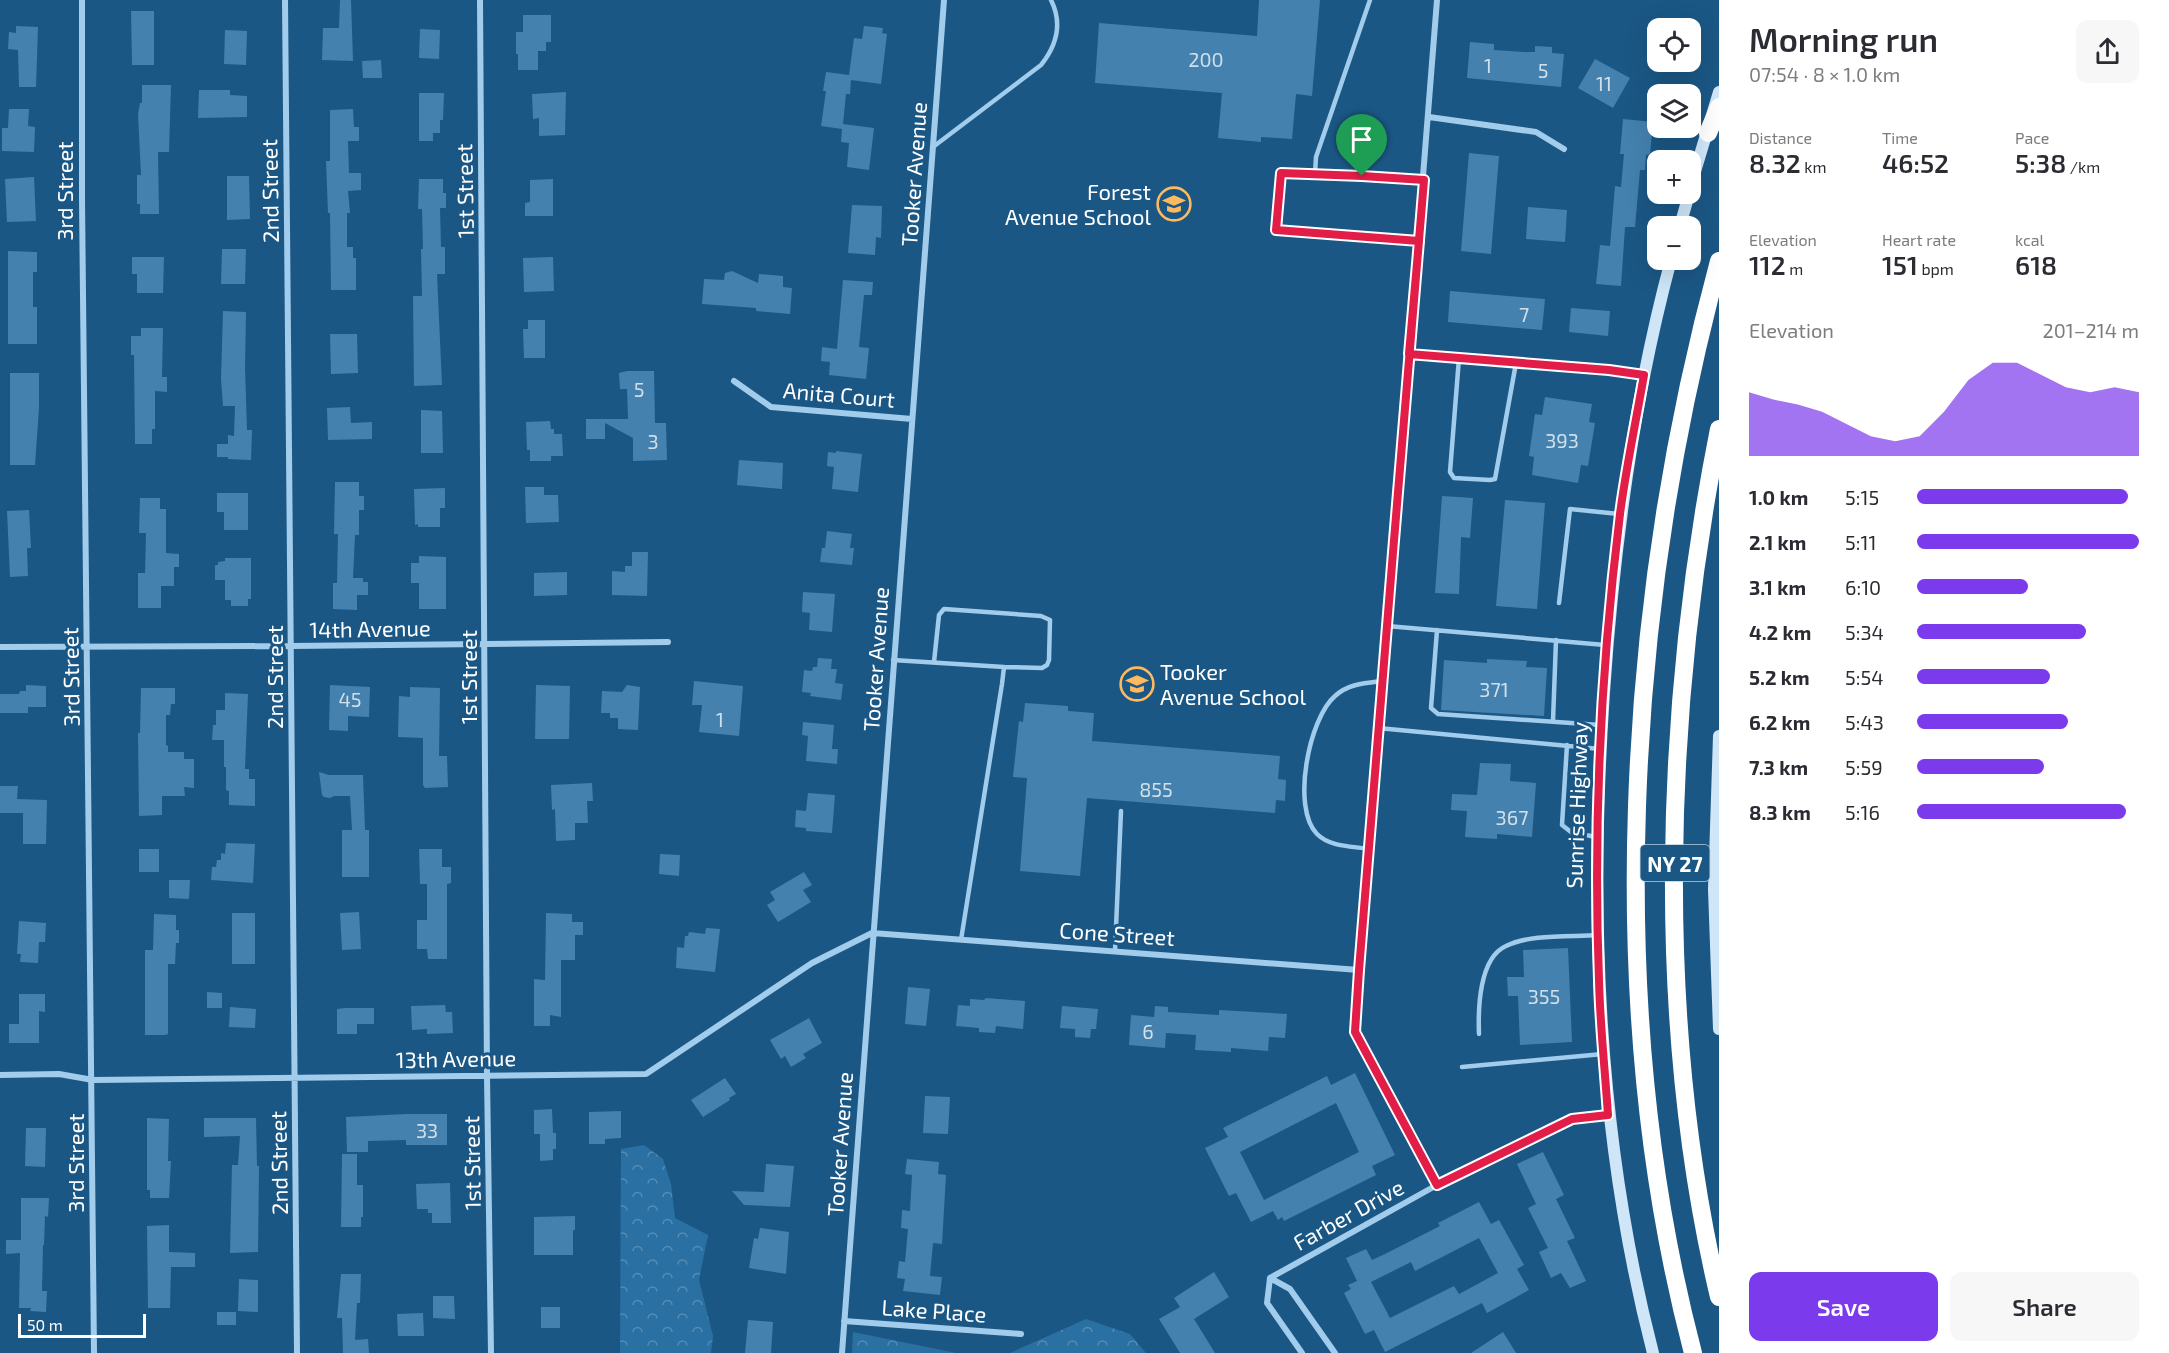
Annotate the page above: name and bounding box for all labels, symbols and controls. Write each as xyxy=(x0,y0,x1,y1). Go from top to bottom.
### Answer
map controls xyxy=(1647,18,1701,270)
button: locate xyxy=(1647,18,1701,72)
text: Morning run xyxy=(1749,19,1938,59)
button: share xyxy=(2076,20,2139,83)
house number: 200 xyxy=(1188,47,1224,71)
house number: 1 xyxy=(1484,53,1492,77)
house number: 5 xyxy=(1538,58,1548,82)
text: 07:54 · 8 × 1.0 km xyxy=(1749,62,1900,86)
house number: 11 xyxy=(1596,71,1612,95)
button: layers xyxy=(1647,84,1701,138)
street label: Tooker Avenue xyxy=(895,101,931,247)
pin xyxy=(1336,114,1387,176)
icon: arrive xyxy=(1345,123,1378,156)
text: Distance xyxy=(1749,128,1812,147)
text: Time xyxy=(1882,128,1918,147)
text: Pace xyxy=(2015,128,2049,147)
street label: 2nd Street xyxy=(255,139,283,243)
street label: 3rd Street xyxy=(51,141,77,241)
street label: 1st Street xyxy=(450,144,478,238)
text: 8.32 xyxy=(1749,147,1801,178)
text: 46:52 xyxy=(1882,147,1949,178)
text: 5:38 xyxy=(2015,147,2066,178)
button: + xyxy=(1647,150,1701,204)
text: km xyxy=(1801,157,1826,176)
text: /km xyxy=(2066,157,2100,176)
place label: Forest Avenue School xyxy=(1005,178,1151,229)
school or university icon: Forest Avenue School xyxy=(1156,186,1192,222)
button: − xyxy=(1647,216,1701,270)
text: Elevation xyxy=(1749,230,1817,249)
text: Heart rate xyxy=(1882,230,1956,249)
text: kcal xyxy=(2015,230,2044,249)
text: 112 xyxy=(1749,249,1786,280)
text: 151 xyxy=(1882,249,1918,280)
text: 618 xyxy=(2015,249,2057,280)
text: m xyxy=(1786,259,1803,278)
text: bpm xyxy=(1918,259,1954,278)
house number: 7 xyxy=(1519,302,1529,326)
text: Elevation xyxy=(1749,318,1834,342)
text: 201–214 m xyxy=(2042,318,2139,342)
street label: Anita Court xyxy=(782,376,896,412)
house number: 5 xyxy=(634,377,644,401)
house number: 393 xyxy=(1545,428,1579,452)
house number: 3 xyxy=(647,429,659,453)
text: 1.0 km xyxy=(1749,485,1808,509)
text: 5:15 xyxy=(1845,485,1879,509)
text: 2.1 km xyxy=(1749,530,1806,554)
text: 5:11 xyxy=(1845,530,1876,554)
text: 3.1 km xyxy=(1749,575,1806,599)
text: 6:10 xyxy=(1845,575,1881,599)
street label: Tooker Avenue xyxy=(857,586,893,732)
street label: 14th Avenue xyxy=(309,614,431,642)
text: 4.2 km xyxy=(1749,620,1811,644)
text: 5:34 xyxy=(1845,620,1884,644)
street label: 2nd Street xyxy=(261,625,287,729)
street label: 3rd Street xyxy=(56,627,84,727)
street label: 1st Street xyxy=(455,630,481,724)
place label: Tooker Avenue School xyxy=(1160,658,1307,709)
text: 5.2 km xyxy=(1749,665,1810,689)
text: 5:54 xyxy=(1845,665,1883,689)
school or university icon: Tooker Avenue School xyxy=(1119,666,1155,702)
house number: 371 xyxy=(1479,677,1509,701)
house number: 45 xyxy=(338,687,362,711)
house number: 1 xyxy=(716,707,724,731)
text: 6.2 km xyxy=(1749,710,1810,734)
text: 5:43 xyxy=(1845,710,1884,734)
street label: Sunrise Highway xyxy=(1560,721,1592,889)
text: 7.3 km xyxy=(1749,755,1808,779)
text: 5:59 xyxy=(1845,755,1883,779)
house number: 855 xyxy=(1139,777,1173,801)
text: 8.3 km xyxy=(1749,800,1811,824)
text: 5:16 xyxy=(1845,800,1880,824)
house number: 367 xyxy=(1496,805,1528,829)
road number: NY 27 xyxy=(1640,845,1710,881)
street label: Cone Street xyxy=(1058,916,1176,950)
house number: 355 xyxy=(1528,984,1560,1008)
house number: 6 xyxy=(1142,1019,1154,1043)
street label: 13th Avenue xyxy=(396,1044,516,1072)
street label: Tooker Avenue xyxy=(821,1071,857,1217)
street label: 2nd Street xyxy=(264,1111,292,1215)
street label: 3rd Street xyxy=(62,1113,88,1213)
street label: 1st Street xyxy=(457,1116,485,1210)
house number: 33 xyxy=(416,1118,438,1142)
street label: Farber Drive xyxy=(1288,1173,1408,1255)
button: Save xyxy=(1749,1272,1938,1341)
button: Share xyxy=(1950,1272,2139,1341)
street label: Lake Place xyxy=(881,1293,987,1327)
scale bar xyxy=(18,1311,146,1338)
text: 50 m xyxy=(27,1315,63,1334)

